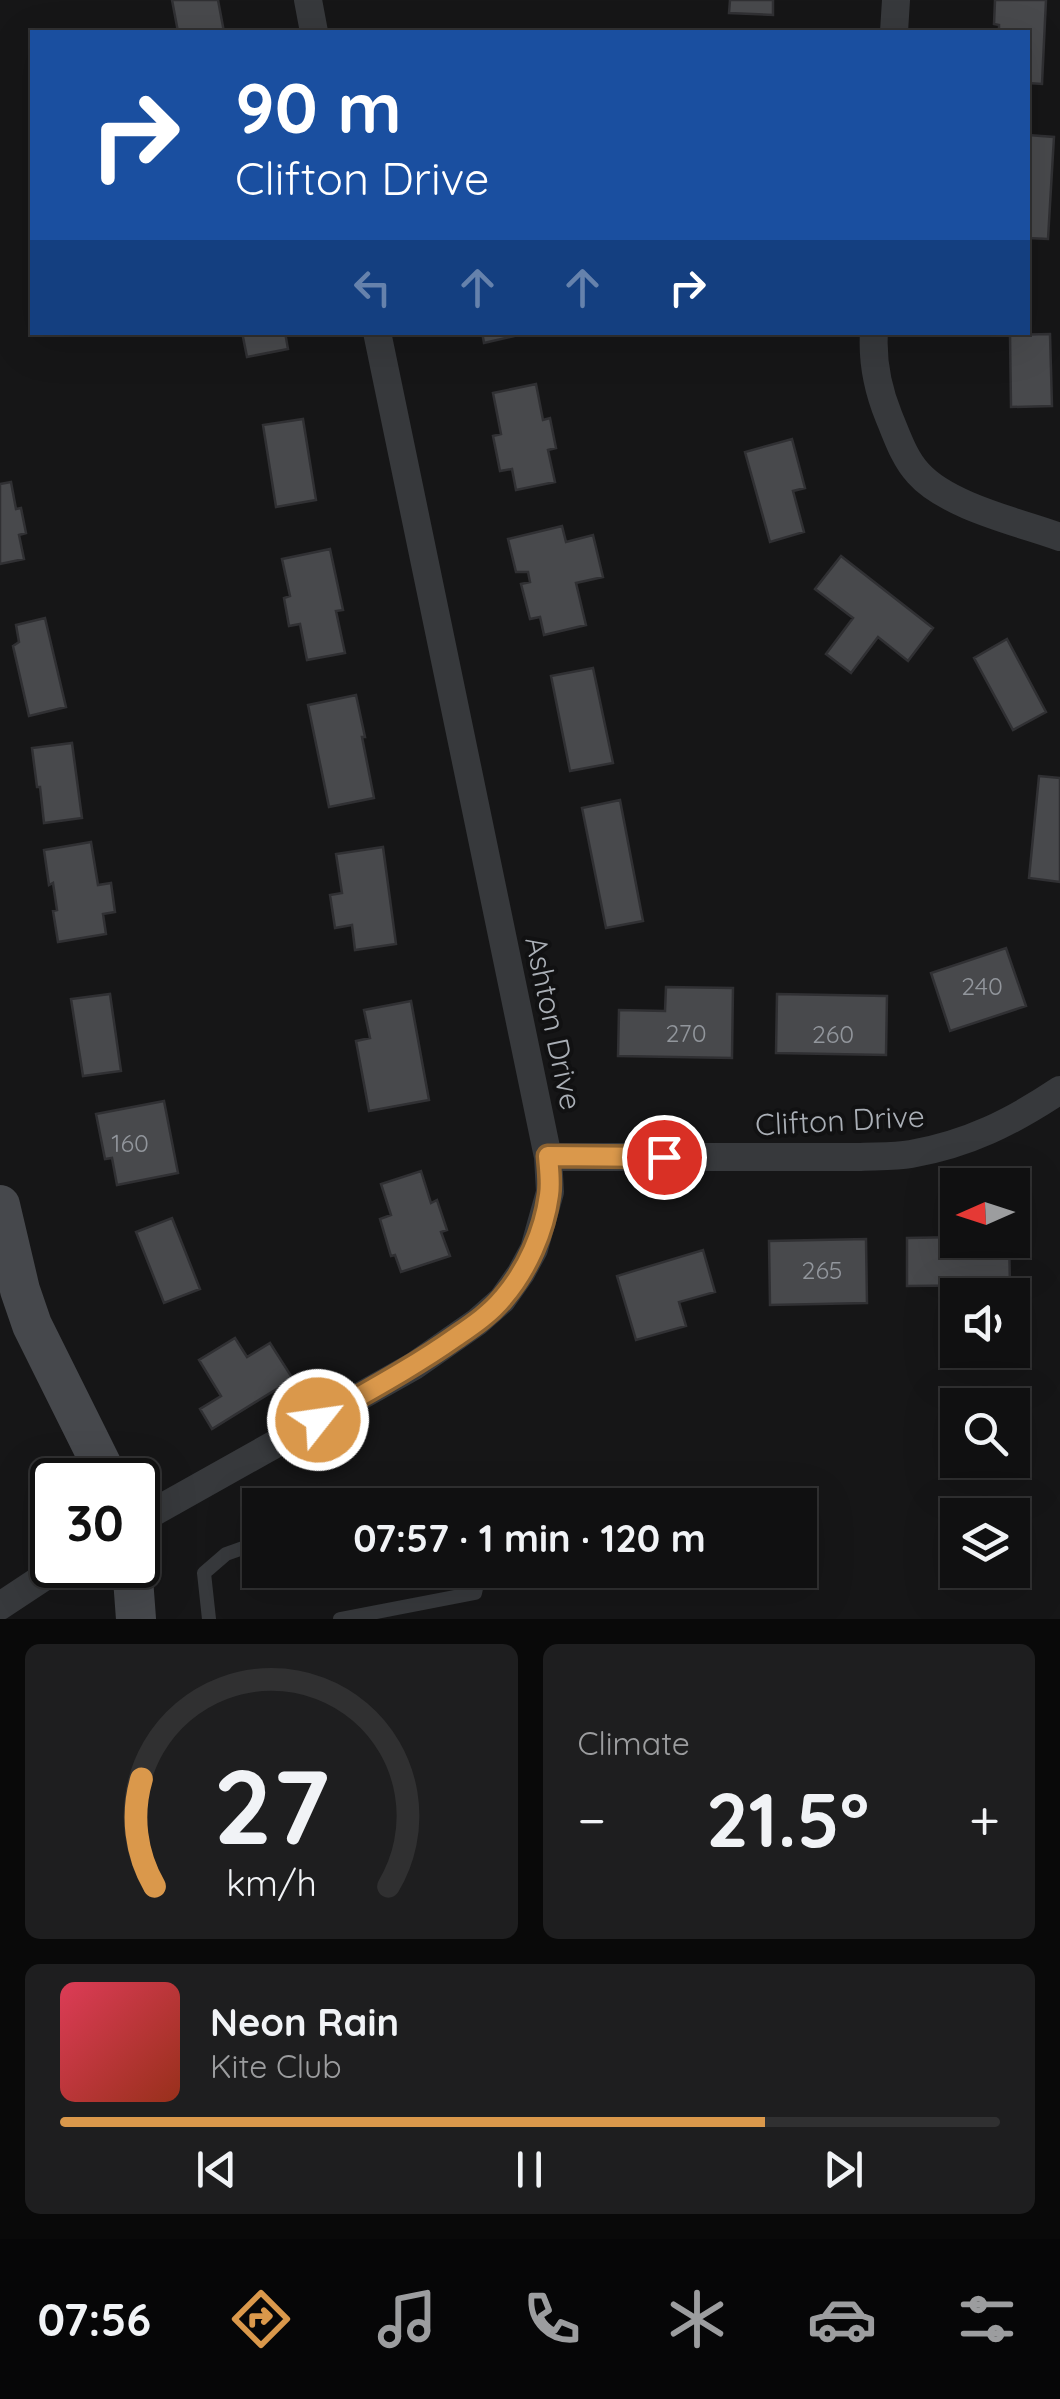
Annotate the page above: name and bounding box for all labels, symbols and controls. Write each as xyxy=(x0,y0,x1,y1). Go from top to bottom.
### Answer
text: 90 m xyxy=(235,63,402,151)
icon: right xyxy=(70,70,200,200)
text: Clifton Drive xyxy=(235,150,490,206)
icon: left xyxy=(345,260,400,315)
icon: ahead xyxy=(450,260,505,315)
icon: ahead xyxy=(555,260,610,315)
icon: right xyxy=(660,260,715,315)
street label: Ashton Drive xyxy=(517,933,591,1113)
house number: 240 xyxy=(961,970,1003,1001)
house number: 270 xyxy=(665,1017,707,1048)
house number: 260 xyxy=(812,1018,854,1049)
street label: Clifton Drive xyxy=(754,1097,926,1143)
pin xyxy=(622,1115,707,1200)
house number: 160 xyxy=(111,1127,149,1158)
icon: arrive xyxy=(637,1130,692,1185)
north arrow xyxy=(940,1168,1030,1258)
map controls xyxy=(940,1168,1030,1588)
house number: 265 xyxy=(802,1254,842,1285)
button: sound xyxy=(940,1278,1030,1368)
position arrow xyxy=(266,1368,370,1472)
button: search xyxy=(940,1388,1030,1478)
speed limit sign: 30 xyxy=(30,1458,160,1588)
button: layers xyxy=(940,1498,1030,1588)
text: 07:57 · 1 min · 120 m xyxy=(353,1514,706,1562)
text: Climate xyxy=(578,1723,690,1763)
text: 27 xyxy=(213,1740,329,1870)
text: 21.5° xyxy=(706,1772,869,1866)
text: − xyxy=(578,1785,606,1854)
text: + xyxy=(969,1785,1000,1854)
text: km/h xyxy=(226,1860,317,1905)
text: Neon Rain xyxy=(210,1998,399,2046)
text: Kite Club xyxy=(210,2046,342,2086)
icon: previous xyxy=(189,2142,244,2197)
icon: pause xyxy=(502,2142,557,2197)
icon: next xyxy=(816,2142,871,2197)
icon: directions xyxy=(226,2284,296,2354)
icon: music xyxy=(372,2284,442,2354)
icon: phone xyxy=(517,2284,587,2354)
icon: climate xyxy=(662,2284,732,2354)
icon: car xyxy=(807,2284,877,2354)
icon: filters xyxy=(952,2284,1022,2354)
text: 07:56 xyxy=(38,2291,151,2347)

